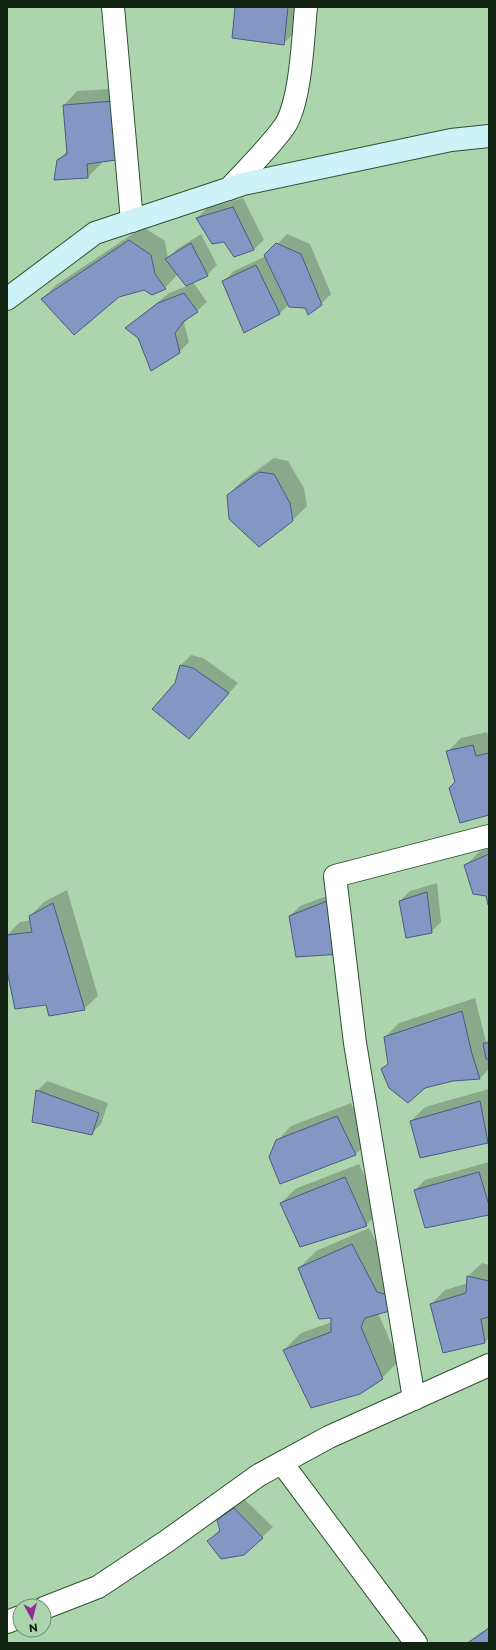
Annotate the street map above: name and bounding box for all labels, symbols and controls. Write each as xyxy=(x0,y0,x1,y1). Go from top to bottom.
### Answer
north arrow xyxy=(12,1598,52,1638)
text: N xyxy=(28,1620,38,1635)

